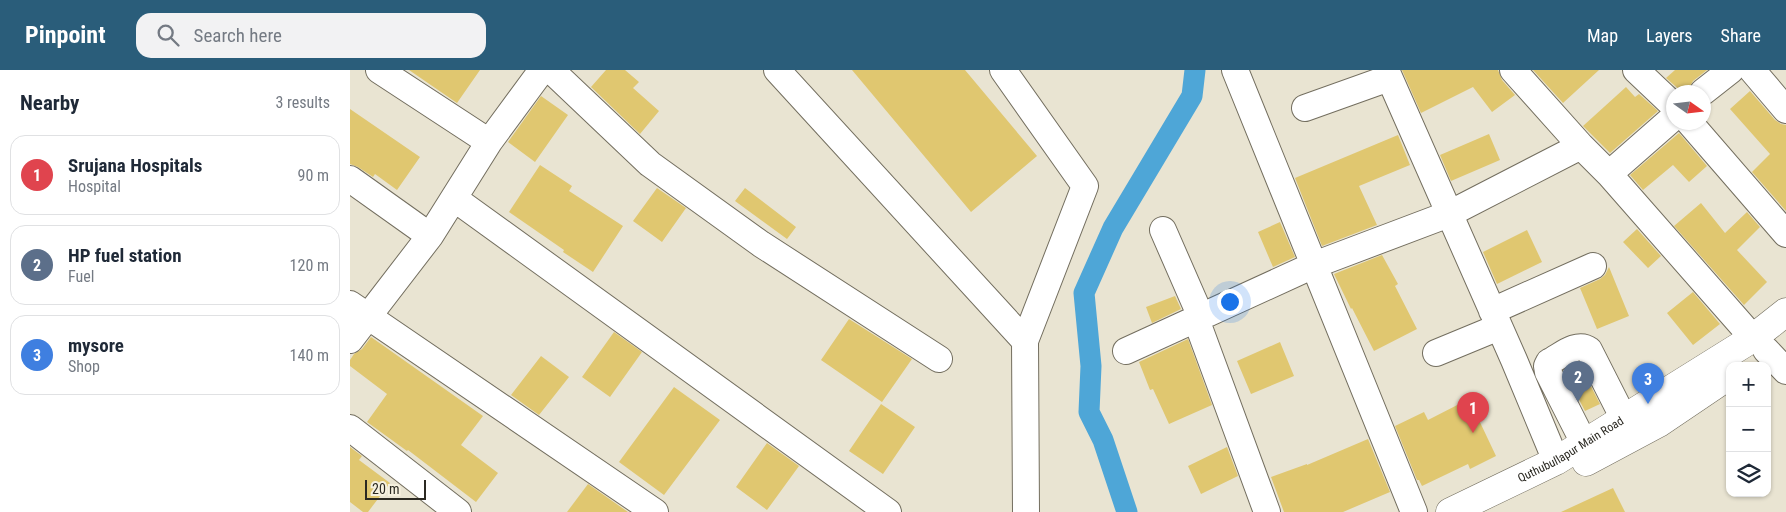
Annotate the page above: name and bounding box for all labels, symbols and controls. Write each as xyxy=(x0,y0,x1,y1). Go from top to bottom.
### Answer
search box xyxy=(136,13,486,58)
text: Pinpoint xyxy=(25,21,106,49)
icon: search xyxy=(154,21,182,49)
text: Search here xyxy=(194,24,282,47)
text: Map xyxy=(1587,25,1618,46)
text: Layers xyxy=(1646,25,1693,46)
text: Share xyxy=(1721,25,1761,46)
north arrow xyxy=(1666,85,1711,130)
text: Nearby xyxy=(20,91,79,115)
text: 3 results xyxy=(275,93,330,112)
text: Srujana Hospitals xyxy=(68,154,202,177)
text: 1 xyxy=(33,166,41,185)
text: 90 m xyxy=(297,166,329,185)
text: Hospital xyxy=(68,177,121,196)
text: HP fuel station xyxy=(68,244,182,267)
text: 2 xyxy=(33,256,41,275)
text: 120 m xyxy=(290,256,329,275)
text: Fuel xyxy=(68,267,94,286)
your location xyxy=(1217,289,1243,315)
text: mysore xyxy=(68,334,124,357)
text: 3 xyxy=(33,346,41,365)
text: 140 m xyxy=(290,346,329,365)
text: Shop xyxy=(68,357,100,376)
pin: 2 xyxy=(1562,361,1594,402)
map controls xyxy=(1726,362,1771,497)
button: + xyxy=(1726,362,1771,407)
pin: 3 xyxy=(1632,363,1664,404)
pin: 1 xyxy=(1457,392,1489,433)
button: − xyxy=(1726,407,1771,452)
street label: Quthubullapur Main Road xyxy=(1516,414,1626,485)
button: layers xyxy=(1726,452,1771,497)
scale bar xyxy=(365,477,426,500)
text: 20 m xyxy=(372,481,400,497)

